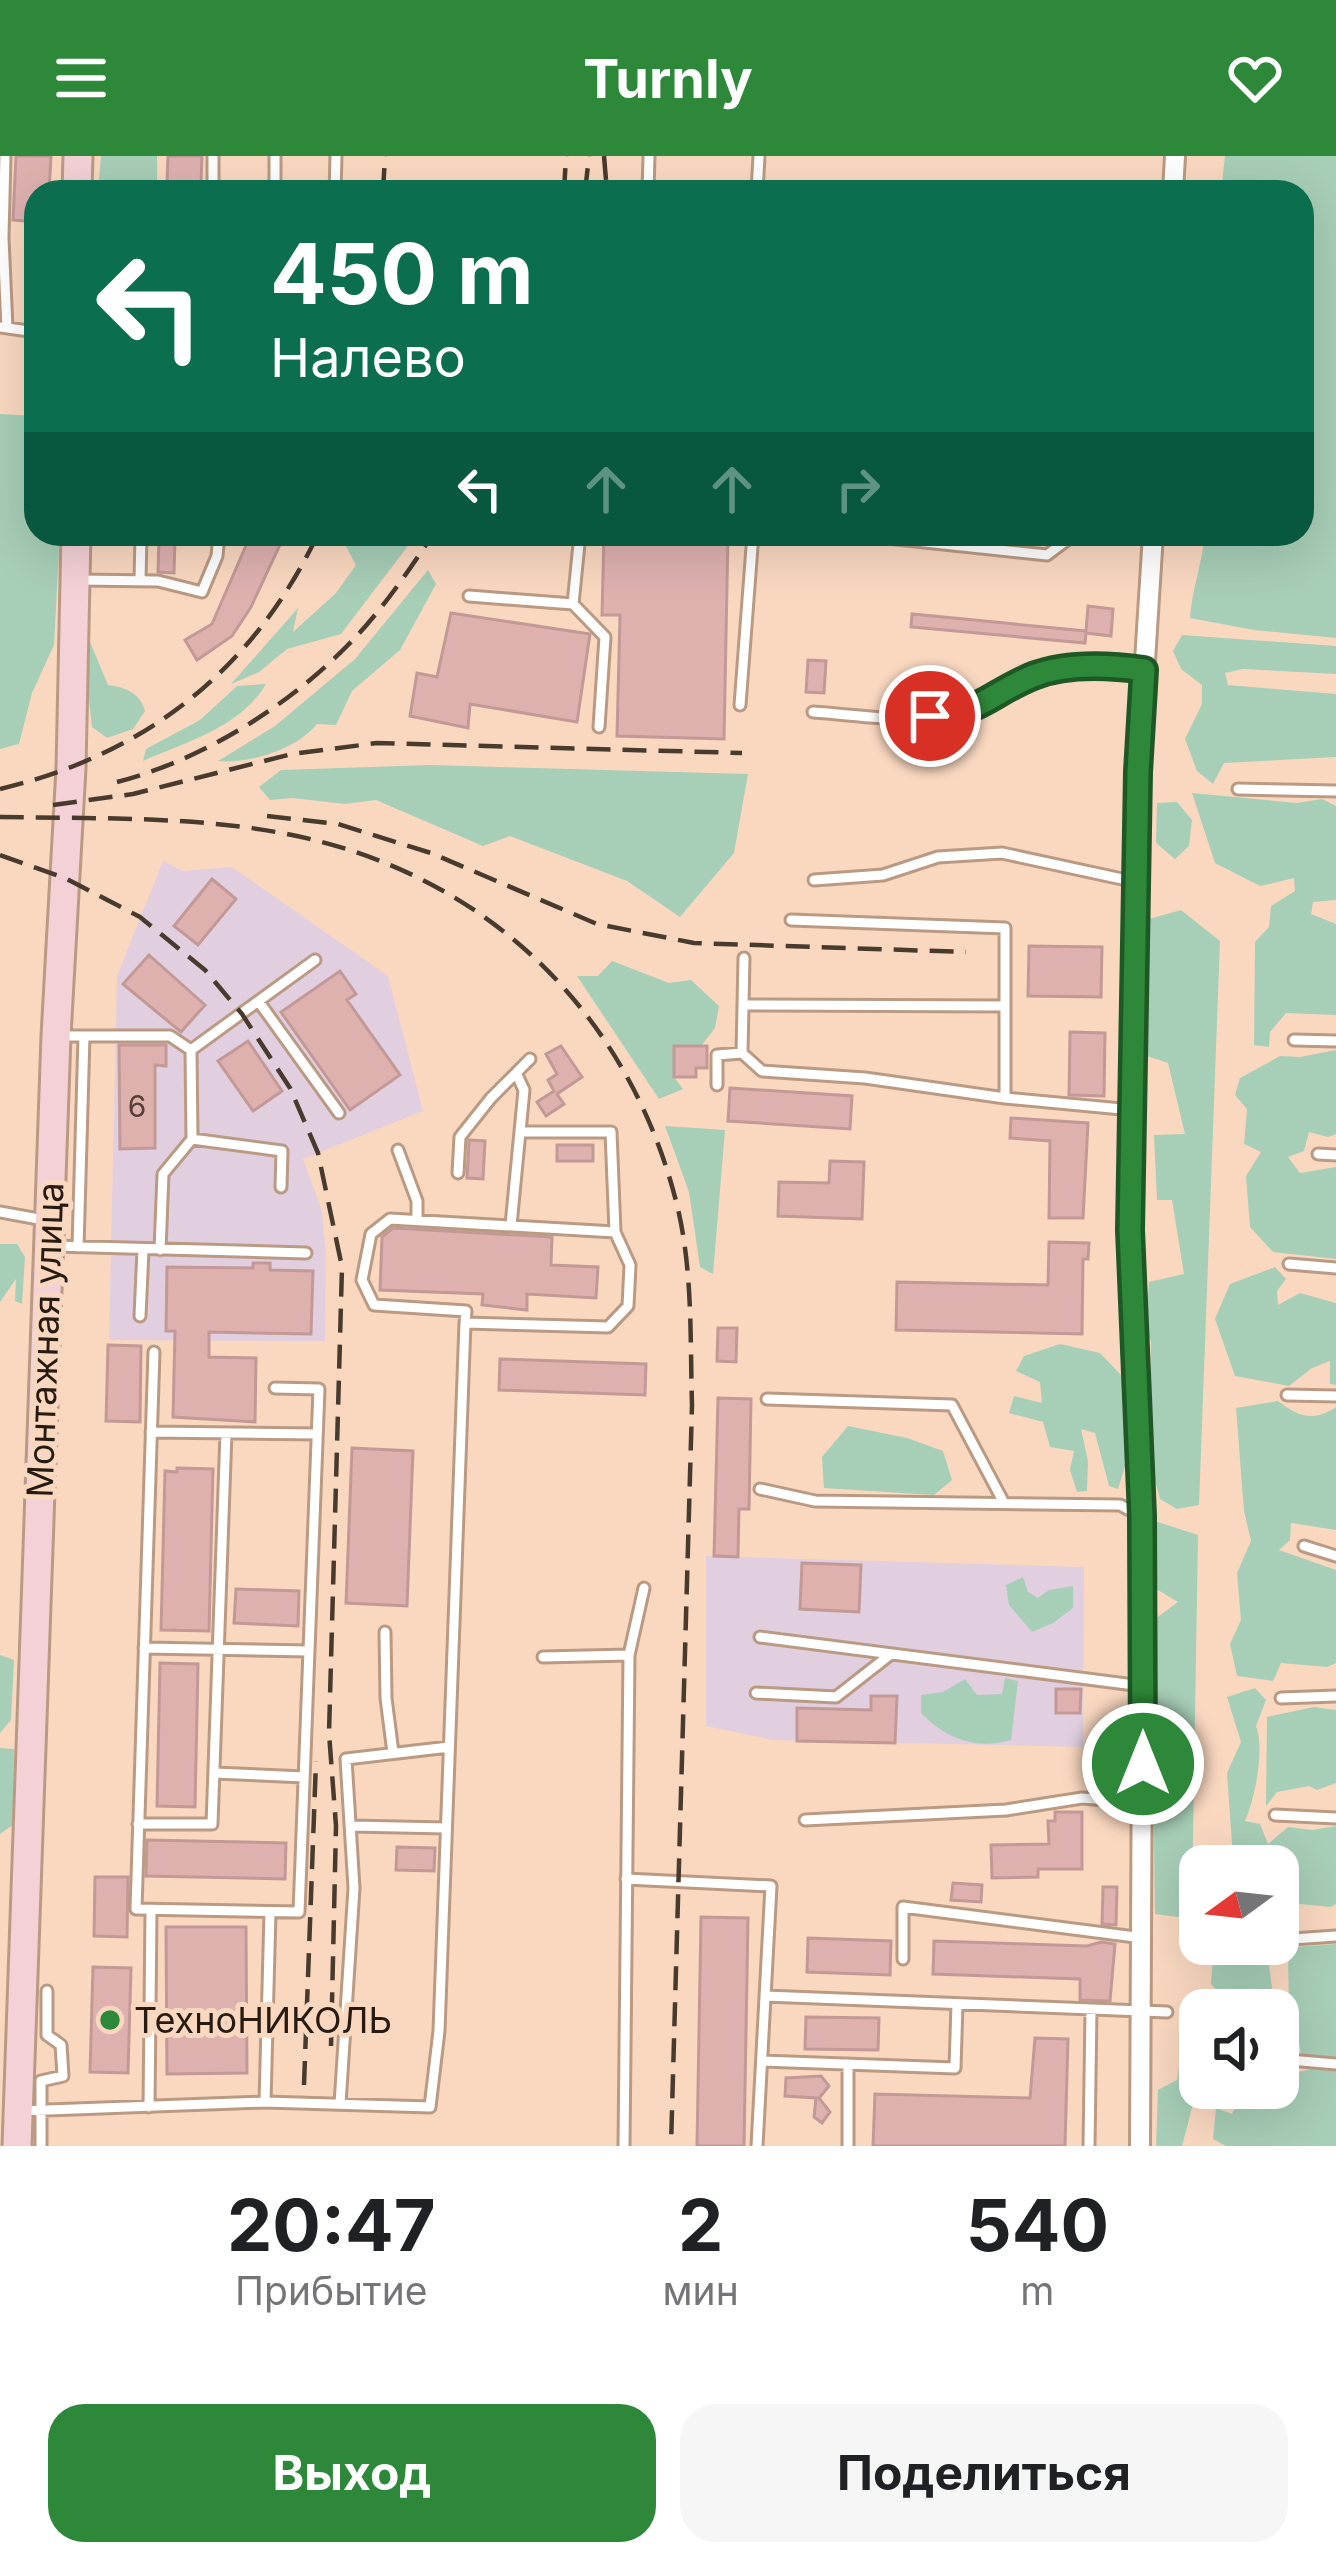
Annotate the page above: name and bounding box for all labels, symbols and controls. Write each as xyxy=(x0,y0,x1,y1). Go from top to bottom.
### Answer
icon: menu xyxy=(48,45,114,111)
icon: heart xyxy=(1222,45,1288,111)
text: Turnly xyxy=(583,46,753,111)
text: 450 m xyxy=(270,223,534,324)
icon: left xyxy=(72,228,228,384)
text: Налево xyxy=(270,325,466,390)
icon: left xyxy=(447,456,513,522)
icon: ahead xyxy=(573,456,639,522)
icon: ahead xyxy=(699,456,765,522)
icon: right xyxy=(825,456,891,522)
pin xyxy=(879,665,981,767)
icon: arrive xyxy=(897,683,963,749)
house number: 6 xyxy=(128,1088,146,1124)
street label: Монтажная улица xyxy=(18,1182,72,1498)
position arrow xyxy=(1080,1701,1206,1827)
north arrow xyxy=(1179,1845,1299,1965)
map controls xyxy=(1179,1845,1299,2109)
button: sound xyxy=(1179,1989,1299,2109)
place label: ТехноНИКОЛЬ xyxy=(134,1998,392,2042)
marker: ТехноНИКОЛЬ xyxy=(97,2007,123,2033)
text: 20:47 xyxy=(227,2181,436,2268)
text: 2 xyxy=(678,2181,723,2268)
text: 540 xyxy=(966,2181,1109,2268)
text: Прибытие xyxy=(235,2267,427,2314)
text: мин xyxy=(663,2267,739,2314)
text: m xyxy=(1020,2267,1054,2314)
button: Выход xyxy=(48,2404,656,2542)
button: Поделиться xyxy=(680,2404,1288,2542)

